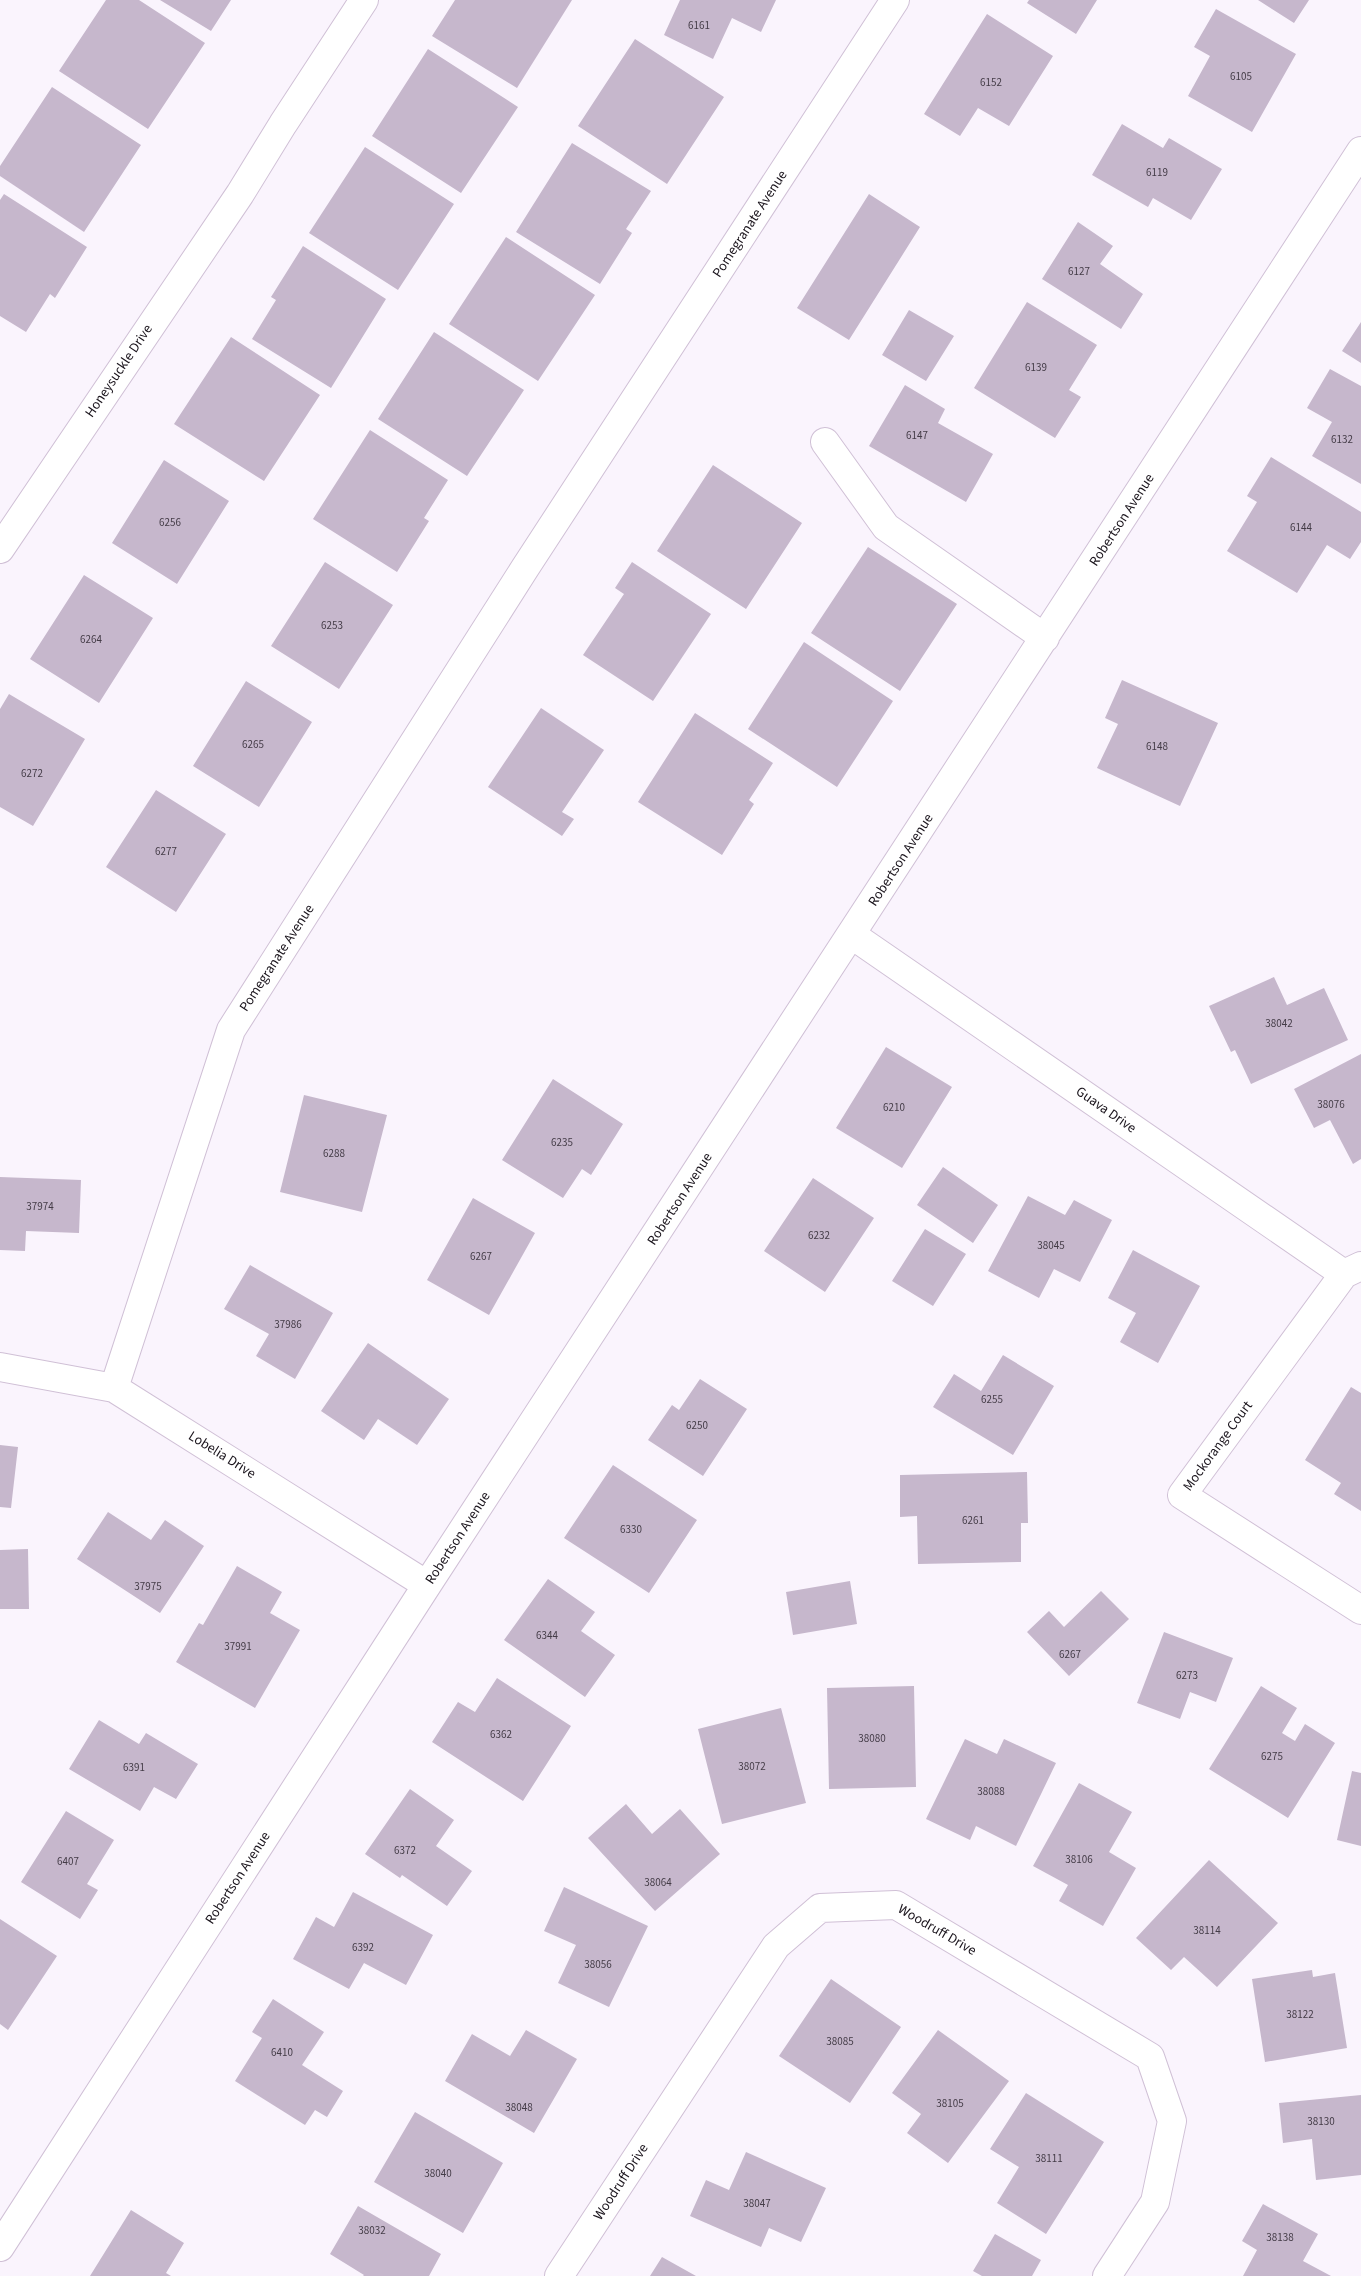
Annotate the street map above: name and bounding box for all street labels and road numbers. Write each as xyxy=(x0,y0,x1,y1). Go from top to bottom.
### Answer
street label: Pomegranate Avenue xyxy=(708,166,792,282)
street label: Honeysuckle Drive xyxy=(80,320,158,422)
street label: Robertson Avenue xyxy=(1085,470,1159,570)
street label: Robertson Avenue xyxy=(864,810,938,910)
street label: Pomegranate Avenue xyxy=(235,900,319,1016)
street label: Guava Drive xyxy=(1072,1082,1140,1138)
street label: Robertson Avenue xyxy=(643,1149,717,1249)
street label: Mockorange Court xyxy=(1178,1397,1258,1495)
street label: Lobelia Drive xyxy=(184,1426,260,1484)
street label: Robertson Avenue xyxy=(421,1488,495,1588)
street label: Robertson Avenue xyxy=(201,1828,275,1928)
street label: Woodruff Drive xyxy=(894,1899,980,1961)
street label: Woodruff Drive xyxy=(589,2140,653,2224)

